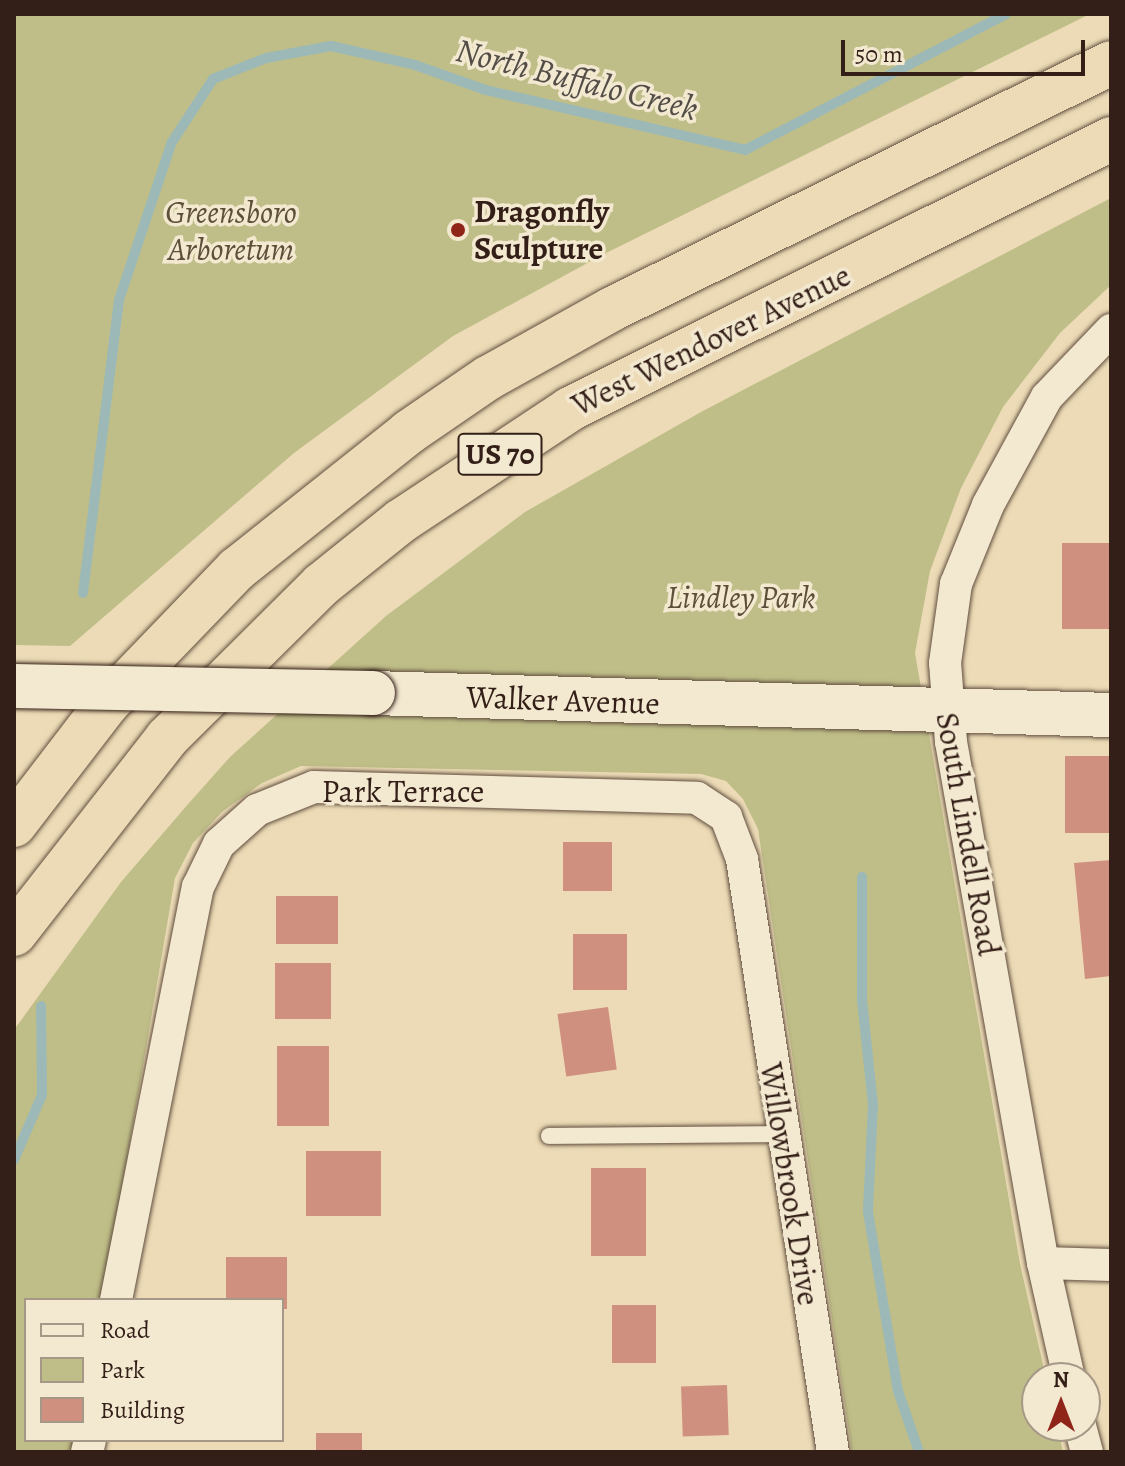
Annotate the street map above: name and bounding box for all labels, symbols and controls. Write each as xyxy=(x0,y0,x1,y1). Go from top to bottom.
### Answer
scale bar xyxy=(845,24,1089,74)
water label: North Buffalo Creek xyxy=(452,29,702,129)
text: 50 m xyxy=(855,38,903,70)
place label: Dragonfly Sculpture xyxy=(474,193,609,268)
park label: Greensboro Arboretum xyxy=(165,194,297,269)
marker: Dragonfly Sculpture xyxy=(449,221,467,239)
street label: West Wendover Avenue xyxy=(565,256,857,424)
road number: US 70 xyxy=(456,428,544,480)
park label: Lindley Park xyxy=(666,578,816,616)
street label: Walker Avenue xyxy=(466,677,660,723)
street label: South Lindell Road xyxy=(928,709,1008,959)
street label: Park Terrace xyxy=(322,772,484,810)
street label: Willowbrook Drive xyxy=(752,1060,828,1308)
legend xyxy=(24,1298,284,1442)
text: Road xyxy=(100,1314,150,1346)
text: Park xyxy=(100,1354,145,1386)
north arrow xyxy=(1021,1362,1101,1442)
text: N xyxy=(1053,1365,1069,1395)
text: Building xyxy=(100,1394,185,1426)

